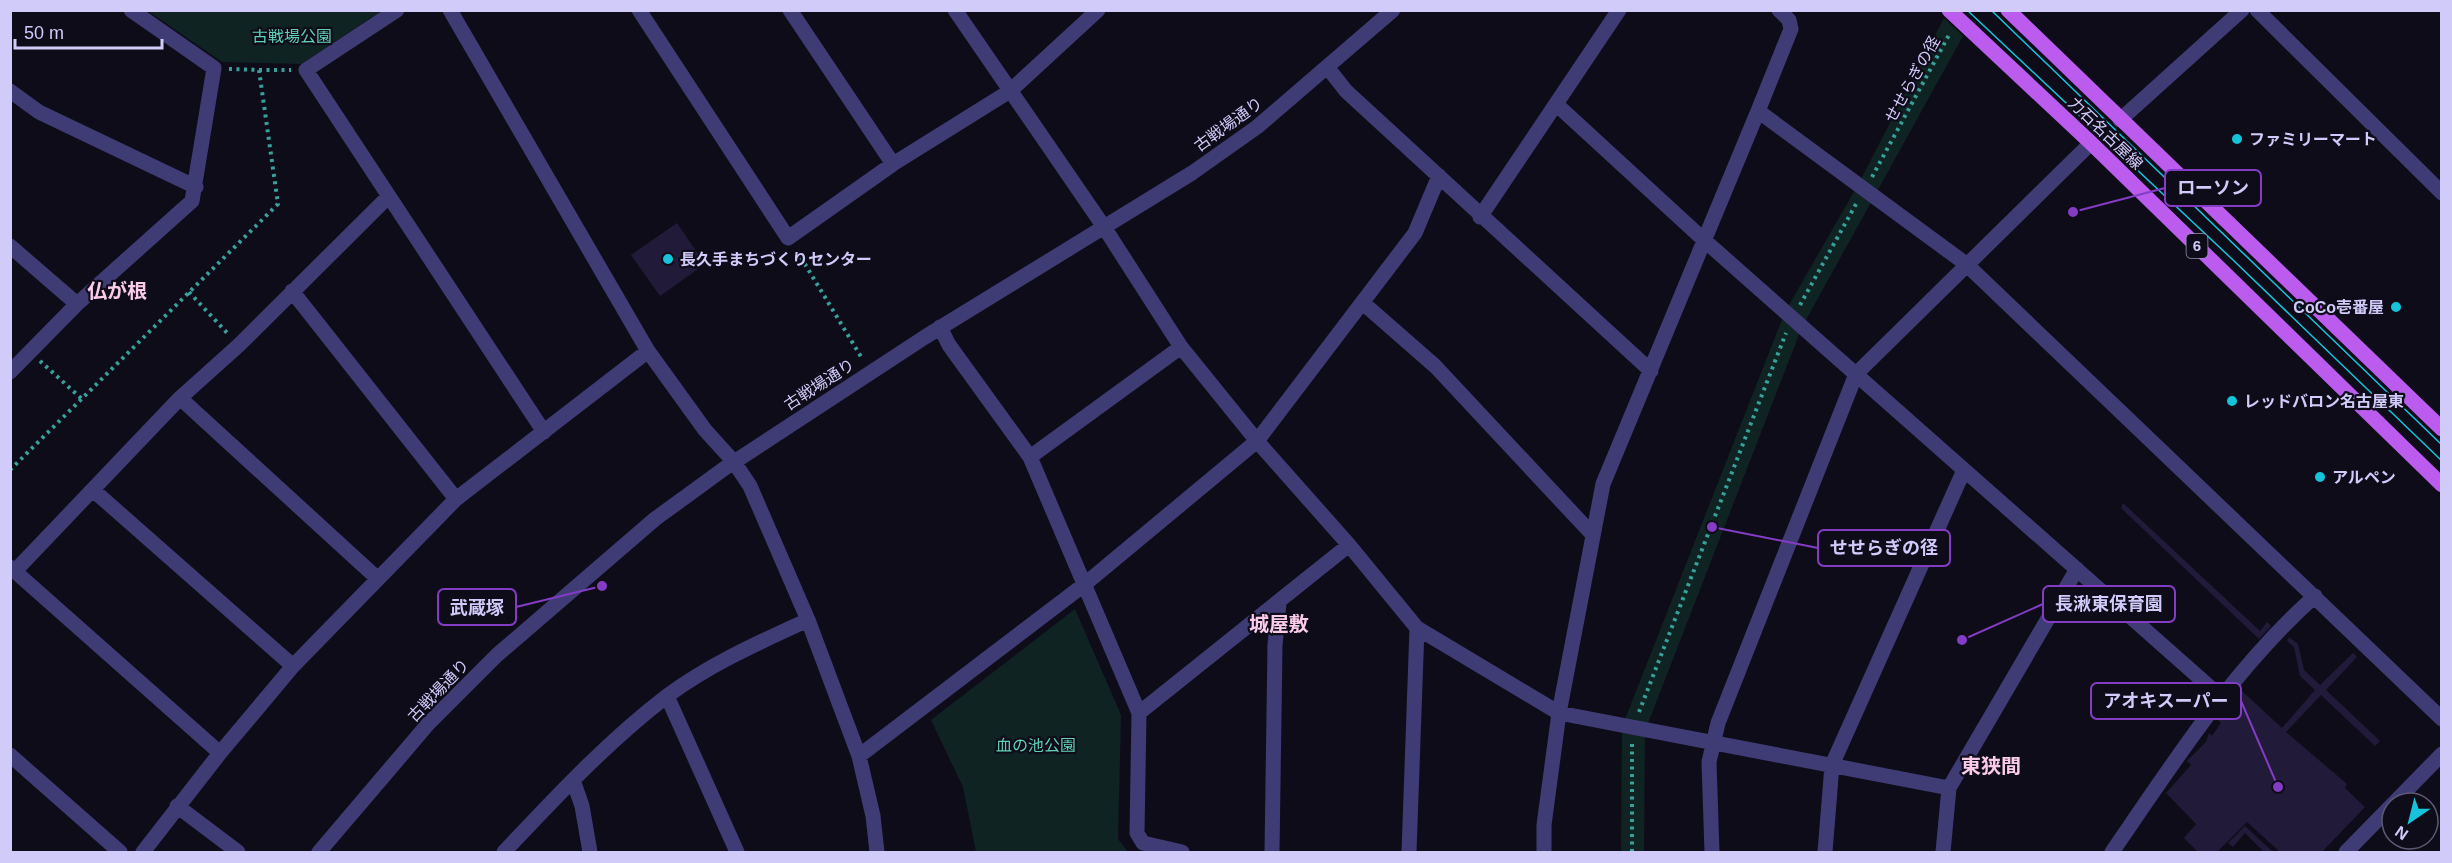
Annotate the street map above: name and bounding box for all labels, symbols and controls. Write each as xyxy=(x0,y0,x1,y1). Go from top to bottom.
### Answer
scale bar xyxy=(15,12,162,50)
text: 50 m xyxy=(24,23,64,43)
park label: 古戦場公園 xyxy=(252,28,332,45)
street label: せせらぎの径 xyxy=(1882,33,1943,125)
street label: 古戦場通り xyxy=(1191,94,1266,155)
street label: 力石名古屋線 xyxy=(2065,94,2146,173)
place label: ファミリーマート xyxy=(2249,131,2377,148)
marker: ファミリーマート xyxy=(2230,132,2244,146)
callout: ローソン xyxy=(2165,170,2261,206)
text: ローソン xyxy=(2177,178,2249,198)
road number: 6 xyxy=(2186,234,2208,258)
place label: 長久手まちづくりセンター xyxy=(680,251,872,268)
marker: 長久手まちづくりセンター xyxy=(661,252,675,266)
district label: 仏が根 xyxy=(87,280,147,302)
place label: CoCo壱番屋 xyxy=(2293,299,2384,316)
marker: CoCo壱番屋 xyxy=(2389,300,2403,314)
street label: 古戦場通り xyxy=(781,356,857,413)
place label: レッドバロン名古屋東 xyxy=(2244,393,2404,410)
marker: レッドバロン名古屋東 xyxy=(2225,394,2239,408)
place label: アルペン xyxy=(2332,469,2396,486)
marker: アルペン xyxy=(2313,470,2327,484)
callout: せせらぎの径 xyxy=(1818,530,1950,566)
text: せせらぎの径 xyxy=(1830,538,1938,558)
callout: 長湫東保育園 xyxy=(2043,586,2175,622)
callout: 武蔵塚 xyxy=(438,589,516,625)
text: 長湫東保育園 xyxy=(2055,594,2163,614)
text: 武蔵塚 xyxy=(450,598,504,618)
district label: 城屋敷 xyxy=(1249,613,1309,635)
street label: 古戦場通り xyxy=(404,656,472,725)
callout: アオキスーパー xyxy=(2091,683,2241,719)
text: アオキスーパー xyxy=(2103,691,2229,711)
park label: 血の池公園 xyxy=(996,737,1076,754)
district label: 東狭間 xyxy=(1961,755,2021,777)
north arrow xyxy=(2380,791,2440,851)
text: N xyxy=(2392,823,2411,843)

